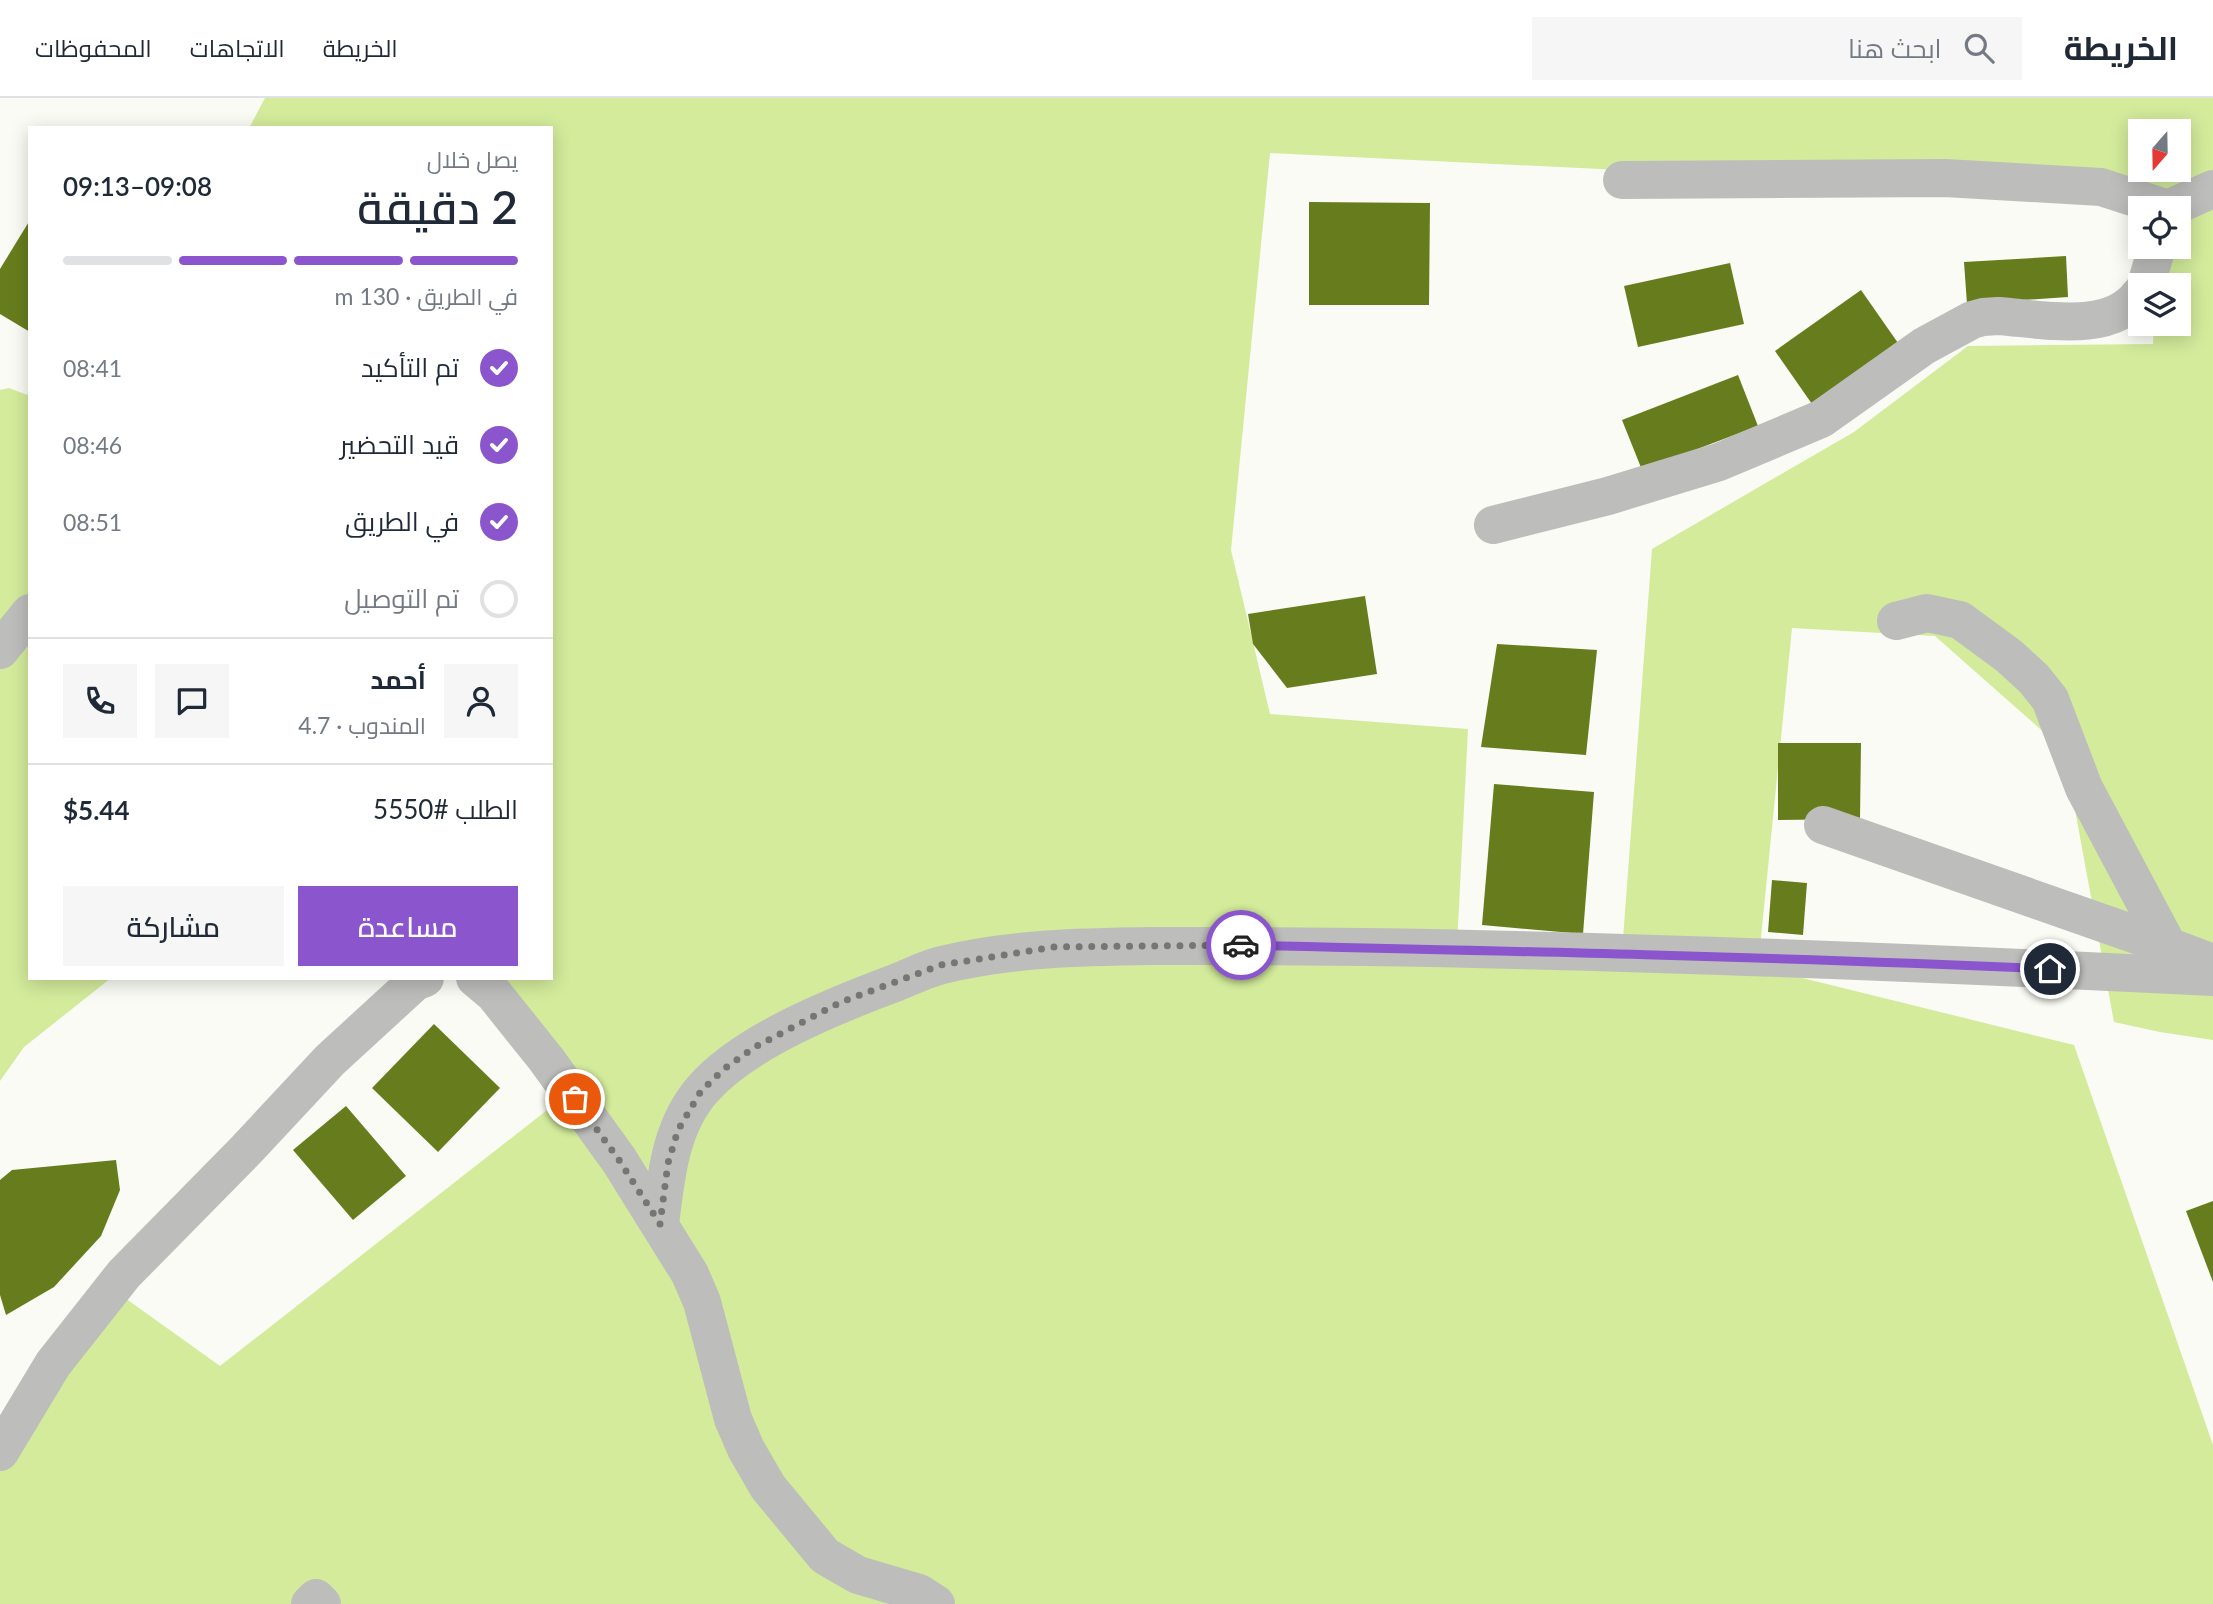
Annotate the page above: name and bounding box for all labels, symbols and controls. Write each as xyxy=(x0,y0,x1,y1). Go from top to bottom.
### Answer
search box xyxy=(1532,17,2022,80)
text: الخريطة xyxy=(2064,27,2178,67)
icon: search xyxy=(1960,29,1998,67)
text: ابحث هنا xyxy=(1848,32,1942,64)
text: المحفوظات xyxy=(35,33,152,62)
text: الاتجاهات xyxy=(190,33,285,62)
text: الخريطة xyxy=(323,33,398,62)
north arrow xyxy=(2128,119,2191,182)
map controls xyxy=(2128,119,2191,336)
text: يصل خلال xyxy=(427,145,518,173)
text: 09:08–09:13 xyxy=(63,170,212,202)
text: 2 دقيقة xyxy=(357,179,518,234)
button: locate xyxy=(2128,196,2191,259)
button: layers xyxy=(2128,273,2191,336)
text: في الطريق · 130 m xyxy=(335,282,518,310)
icon: check xyxy=(480,349,518,387)
text: تم التأكيد xyxy=(361,351,459,383)
text: 08:41 xyxy=(63,354,122,382)
icon: check xyxy=(480,426,518,464)
text: قيد التحضير xyxy=(340,428,459,460)
text: 08:46 xyxy=(63,431,122,459)
icon: check xyxy=(480,503,518,541)
text: في الطريق xyxy=(345,505,459,537)
text: 08:51 xyxy=(63,508,122,536)
text: تم التوصيل xyxy=(344,582,459,614)
text: أحمد xyxy=(370,663,426,695)
button: phone xyxy=(63,664,137,738)
button: chat xyxy=(155,664,229,738)
button: person xyxy=(444,664,518,738)
text: المندوب · 4.7 xyxy=(298,711,426,739)
text: الطلب #5550 xyxy=(373,793,518,825)
text: $5.44 xyxy=(63,794,130,826)
button: مشاركة xyxy=(63,886,284,966)
button: مساعدة xyxy=(298,886,518,966)
courier xyxy=(1206,910,1276,980)
icon: car xyxy=(1222,926,1260,964)
pin xyxy=(2020,939,2080,999)
icon: home xyxy=(2031,950,2069,988)
pin xyxy=(545,1069,605,1129)
icon: bag xyxy=(556,1080,594,1118)

